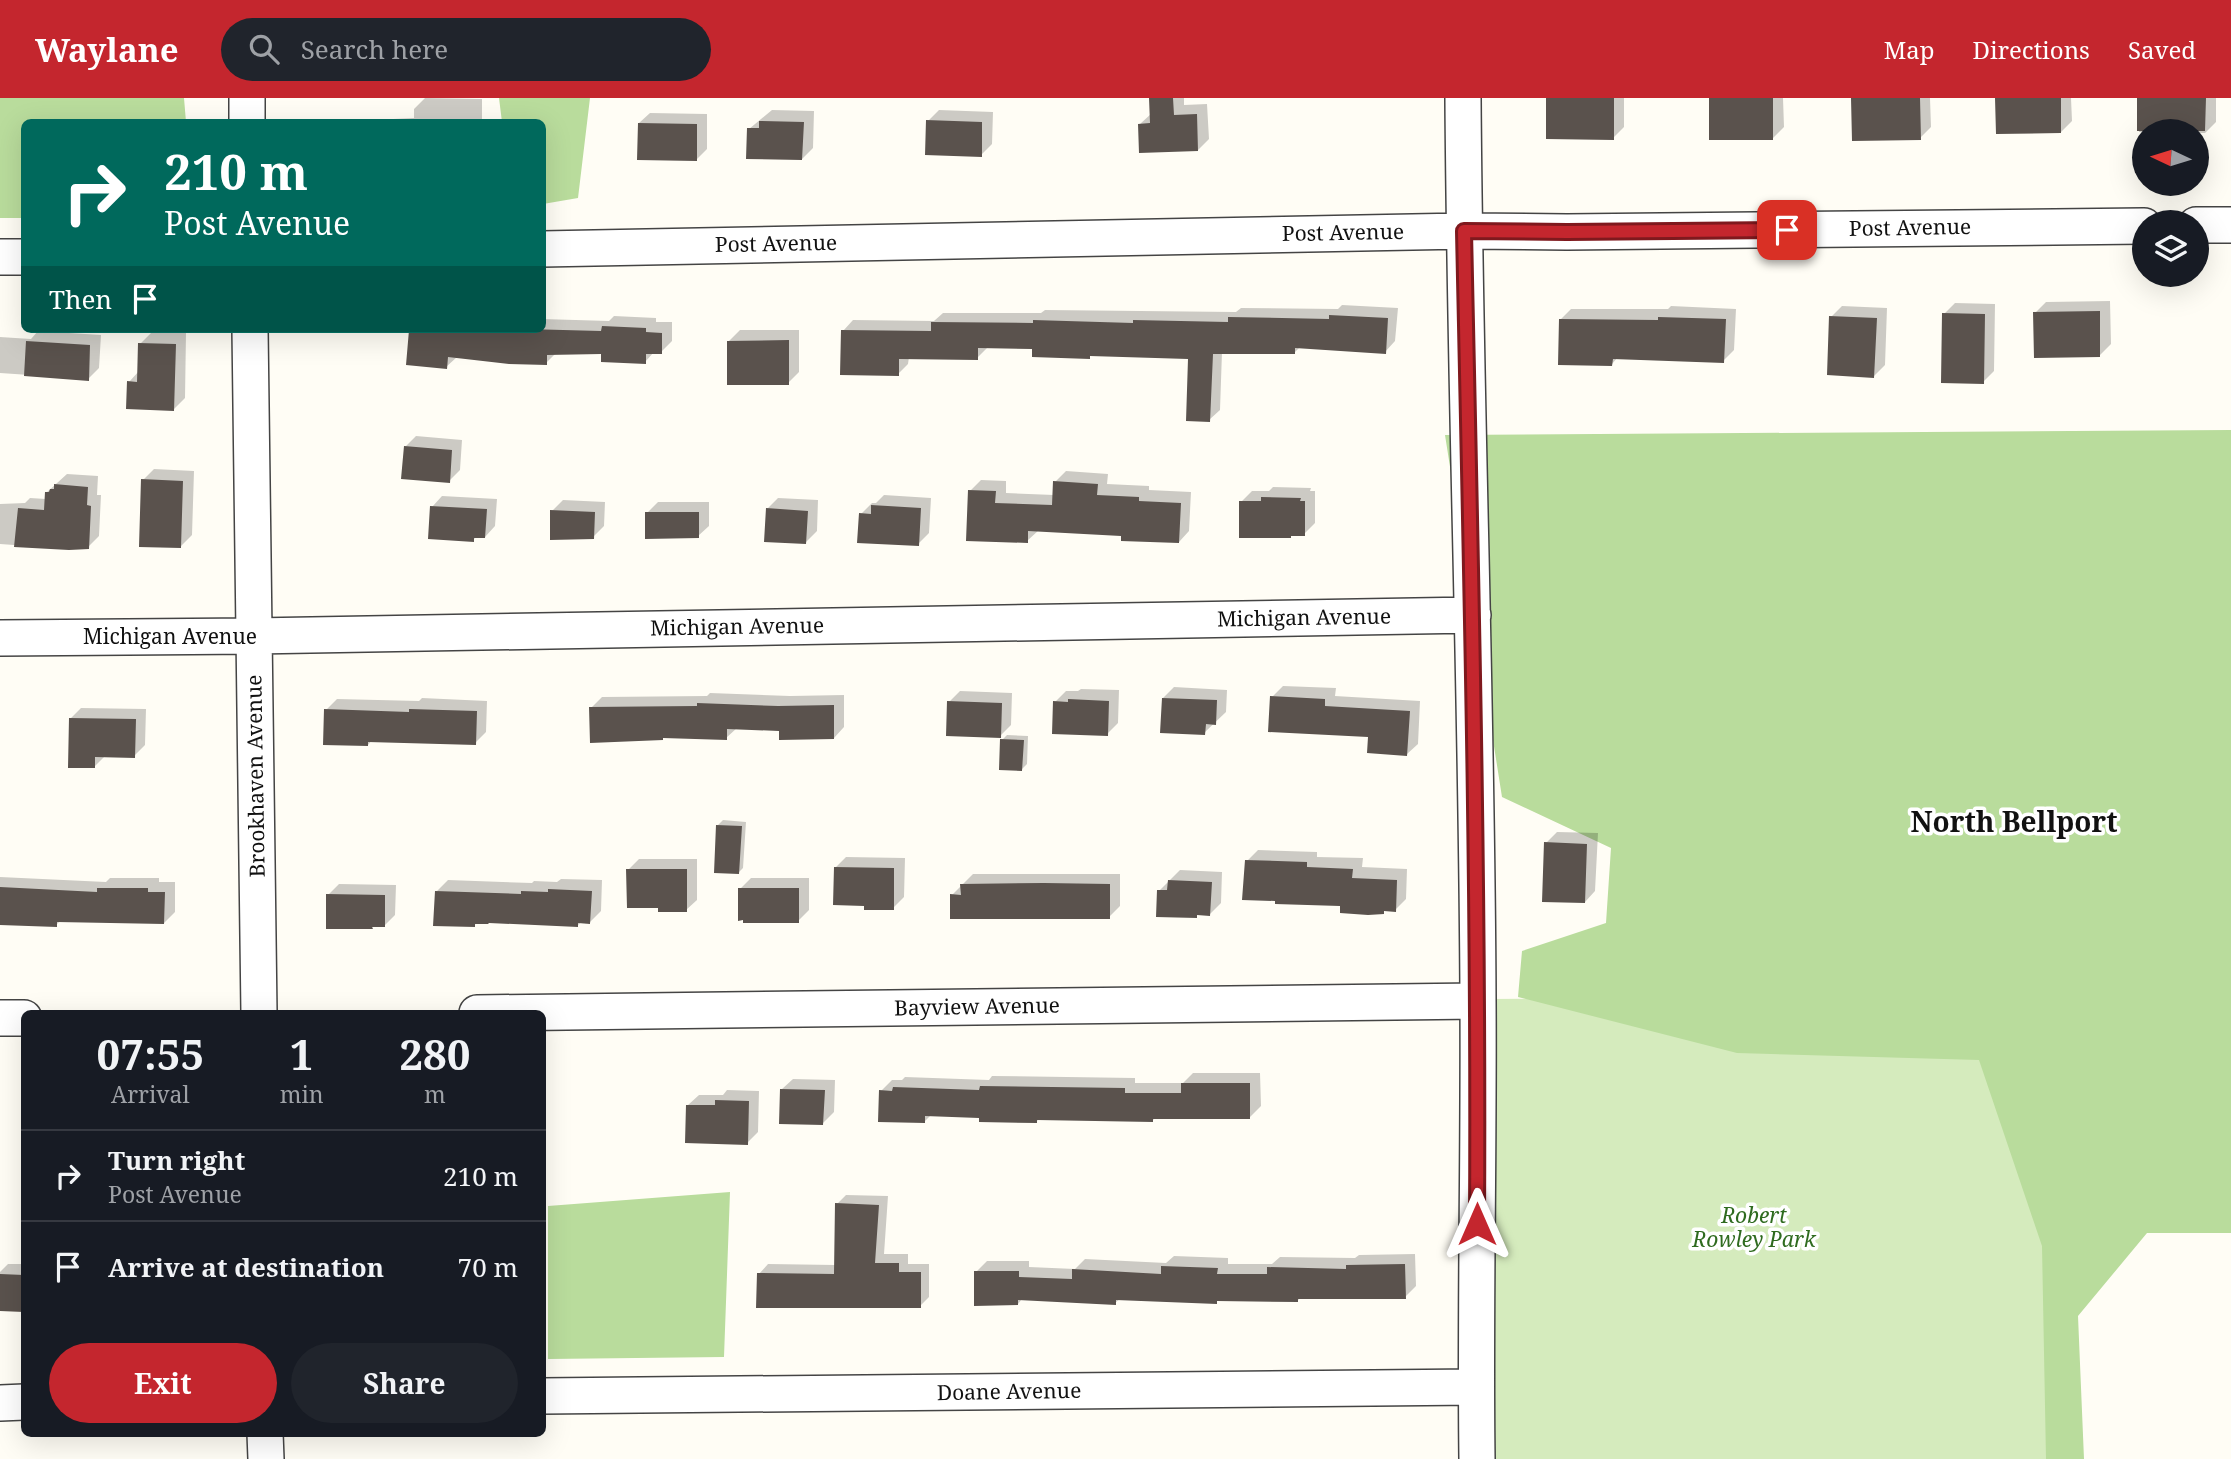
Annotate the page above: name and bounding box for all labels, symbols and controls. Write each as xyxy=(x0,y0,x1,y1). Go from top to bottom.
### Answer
search box xyxy=(221,18,711,81)
text: Waylane xyxy=(35,27,179,72)
icon: search xyxy=(245,30,283,68)
text: Search here xyxy=(301,31,448,67)
text: Map xyxy=(1884,33,1935,66)
text: Directions xyxy=(1973,33,2090,66)
text: Saved xyxy=(2128,33,2196,66)
north arrow xyxy=(2132,119,2208,196)
map controls xyxy=(2132,119,2209,287)
text: 210 m xyxy=(164,138,308,204)
icon: right xyxy=(49,147,140,238)
pin xyxy=(1757,200,1817,260)
text: Post Avenue xyxy=(164,201,350,244)
button: layers xyxy=(2132,210,2209,287)
icon: arrive xyxy=(1768,211,1806,249)
street label: Post Avenue xyxy=(1849,212,1971,242)
street label: Post Avenue xyxy=(1282,217,1404,247)
street label: Post Avenue xyxy=(715,228,837,258)
icon: arrive xyxy=(126,280,164,318)
text: Then xyxy=(49,281,112,317)
street label: Michigan Avenue xyxy=(1217,601,1391,633)
street label: Michigan Avenue xyxy=(650,610,824,642)
street label: Michigan Avenue xyxy=(83,622,257,650)
street label: Brookhaven Avenue xyxy=(239,674,271,878)
district label: North Bellport xyxy=(1911,802,2117,840)
street label: Bayview Avenue xyxy=(894,991,1060,1021)
text: 07:55 xyxy=(97,1025,204,1082)
text: 1 xyxy=(290,1025,314,1082)
text: 280 xyxy=(399,1025,470,1082)
text: Arrival xyxy=(111,1078,190,1110)
text: min xyxy=(280,1078,324,1110)
text: m xyxy=(424,1078,446,1110)
text: Turn right xyxy=(108,1142,245,1178)
icon: right xyxy=(49,1157,87,1195)
text: 210 m xyxy=(443,1158,518,1194)
text: Post Avenue xyxy=(108,1178,242,1210)
position arrow xyxy=(1440,1187,1514,1261)
park label: Robert Rowley Park xyxy=(1691,1201,1817,1253)
icon: arrive xyxy=(49,1248,87,1286)
text: Arrive at destination xyxy=(108,1249,384,1285)
text: 70 m xyxy=(458,1249,518,1285)
button: Exit xyxy=(49,1343,277,1423)
button: Share xyxy=(291,1343,518,1423)
street label: Doane Avenue xyxy=(936,1376,1081,1406)

